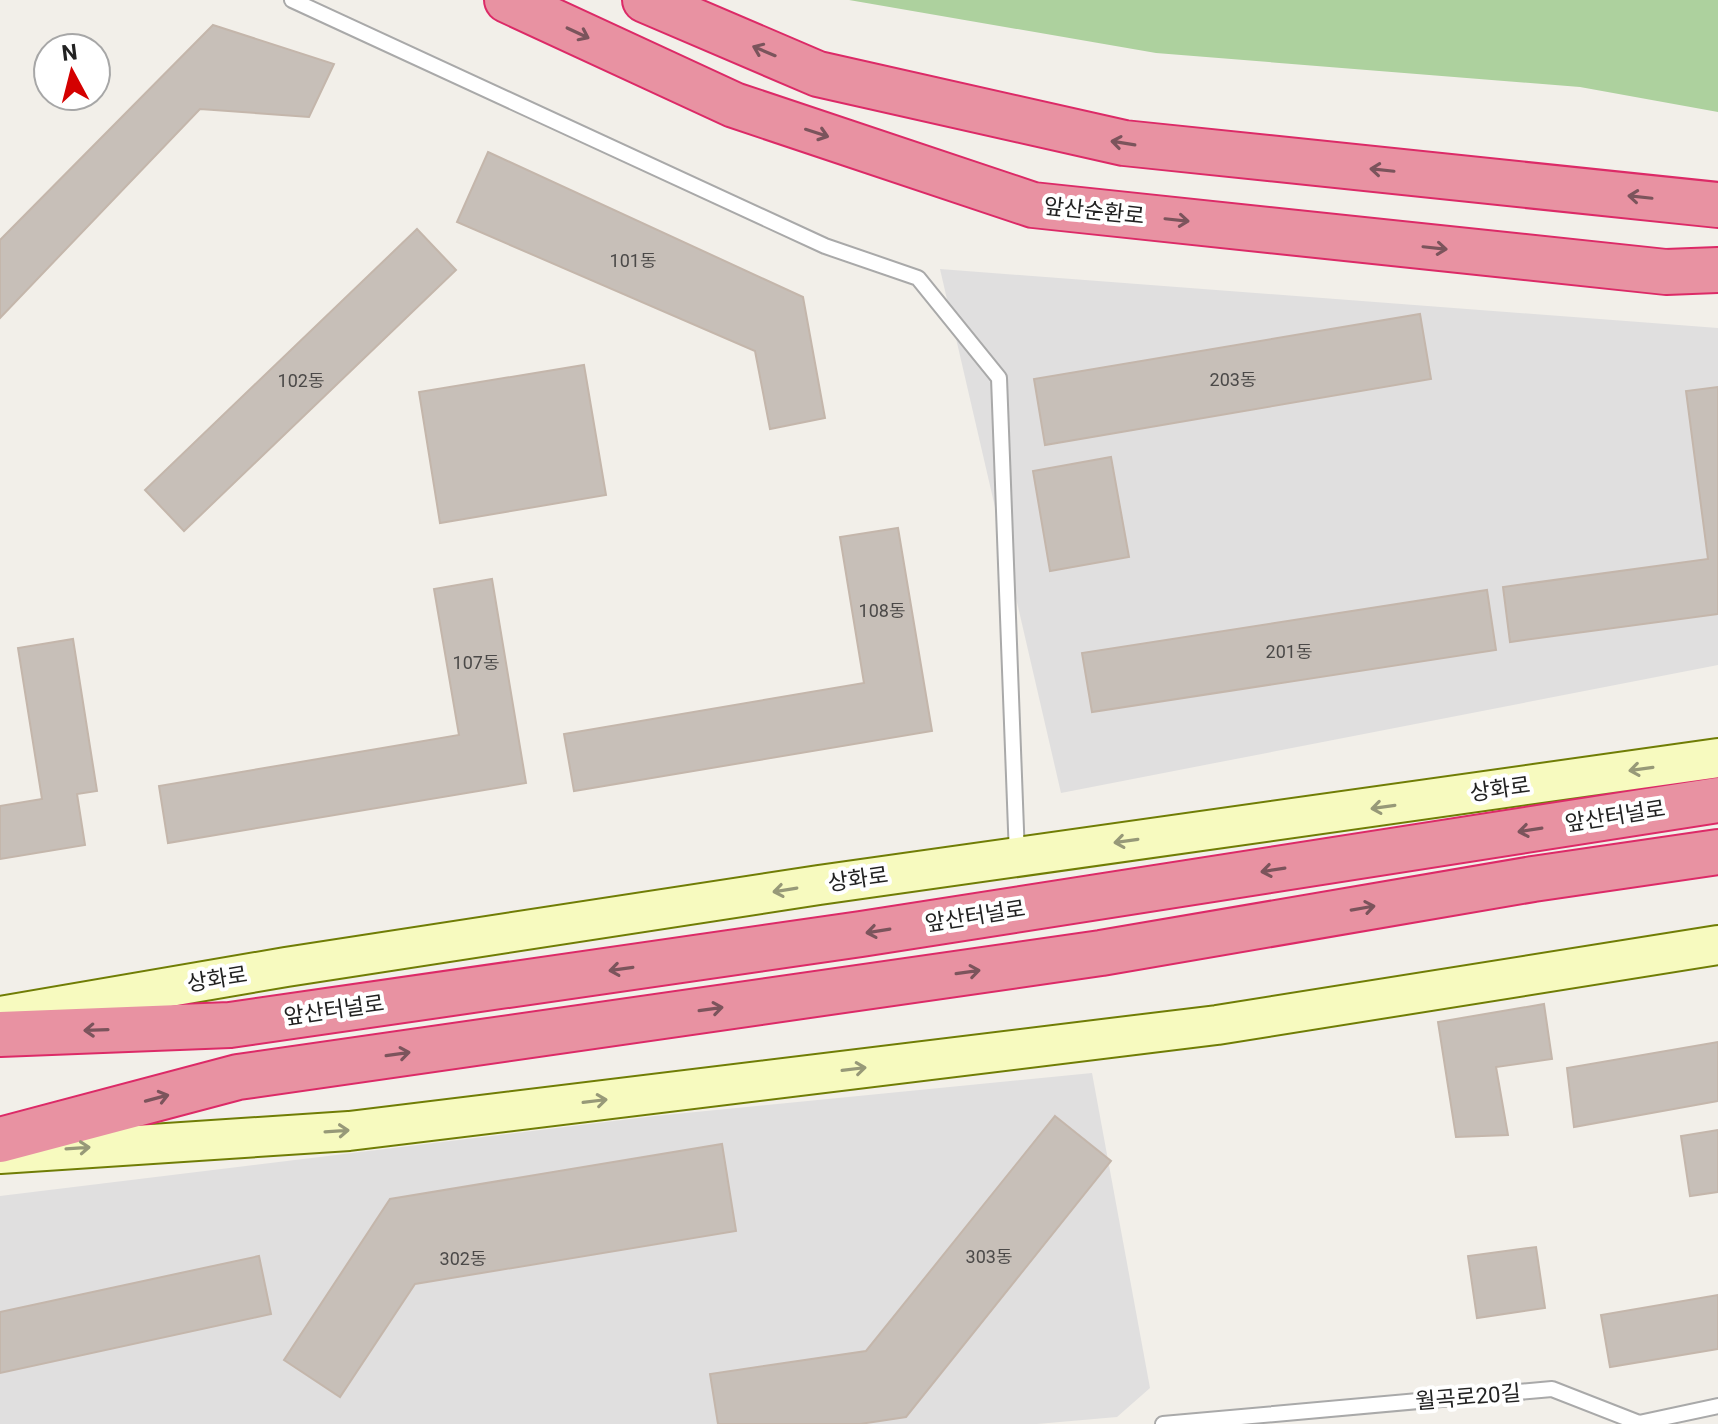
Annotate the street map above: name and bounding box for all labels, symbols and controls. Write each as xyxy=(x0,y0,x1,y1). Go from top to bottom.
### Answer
one-way arrow xyxy=(565,26,589,41)
north arrow xyxy=(32,32,112,112)
text: N xyxy=(60,39,79,66)
one-way arrow xyxy=(752,43,776,58)
one-way arrow xyxy=(804,126,829,141)
one-way arrow xyxy=(1111,134,1137,149)
one-way arrow xyxy=(1369,162,1396,177)
one-way arrow xyxy=(1627,189,1654,204)
street label: 앞산순환로 xyxy=(1042,193,1146,229)
one-way arrow xyxy=(1163,213,1190,228)
one-way arrow xyxy=(1421,240,1448,255)
house number: 101동 xyxy=(610,250,656,271)
house number: 203동 xyxy=(1210,369,1256,390)
house number: 102동 xyxy=(278,370,324,391)
house number: 108동 xyxy=(859,600,905,621)
house number: 201동 xyxy=(1266,641,1312,662)
house number: 107동 xyxy=(453,652,499,673)
one-way arrow xyxy=(1629,762,1654,777)
street label: 상화로 xyxy=(1468,772,1532,806)
street label: 앞산터널로 xyxy=(1563,796,1667,836)
one-way arrow xyxy=(1371,800,1397,815)
one-way arrow xyxy=(1518,823,1543,838)
one-way arrow xyxy=(1114,834,1139,849)
street label: 상화로 xyxy=(826,862,890,896)
one-way arrow xyxy=(1261,863,1287,878)
one-way arrow xyxy=(773,883,799,898)
street label: 앞산터널로 xyxy=(923,896,1027,936)
one-way arrow xyxy=(1350,899,1375,914)
one-way arrow xyxy=(866,924,891,939)
street label: 상화로 xyxy=(185,962,249,996)
one-way arrow xyxy=(609,962,634,977)
one-way arrow xyxy=(955,964,980,979)
street label: 앞산터널로 xyxy=(282,991,386,1029)
one-way arrow xyxy=(698,1001,723,1016)
one-way arrow xyxy=(83,1022,110,1037)
one-way arrow xyxy=(385,1046,410,1061)
one-way arrow xyxy=(840,1062,866,1077)
one-way arrow xyxy=(143,1090,169,1105)
one-way arrow xyxy=(582,1093,608,1108)
one-way arrow xyxy=(323,1123,350,1138)
one-way arrow xyxy=(64,1141,91,1156)
house number: 303동 xyxy=(966,1246,1012,1267)
house number: 302동 xyxy=(440,1248,486,1269)
street label: 월곡로20길 xyxy=(1414,1380,1522,1414)

